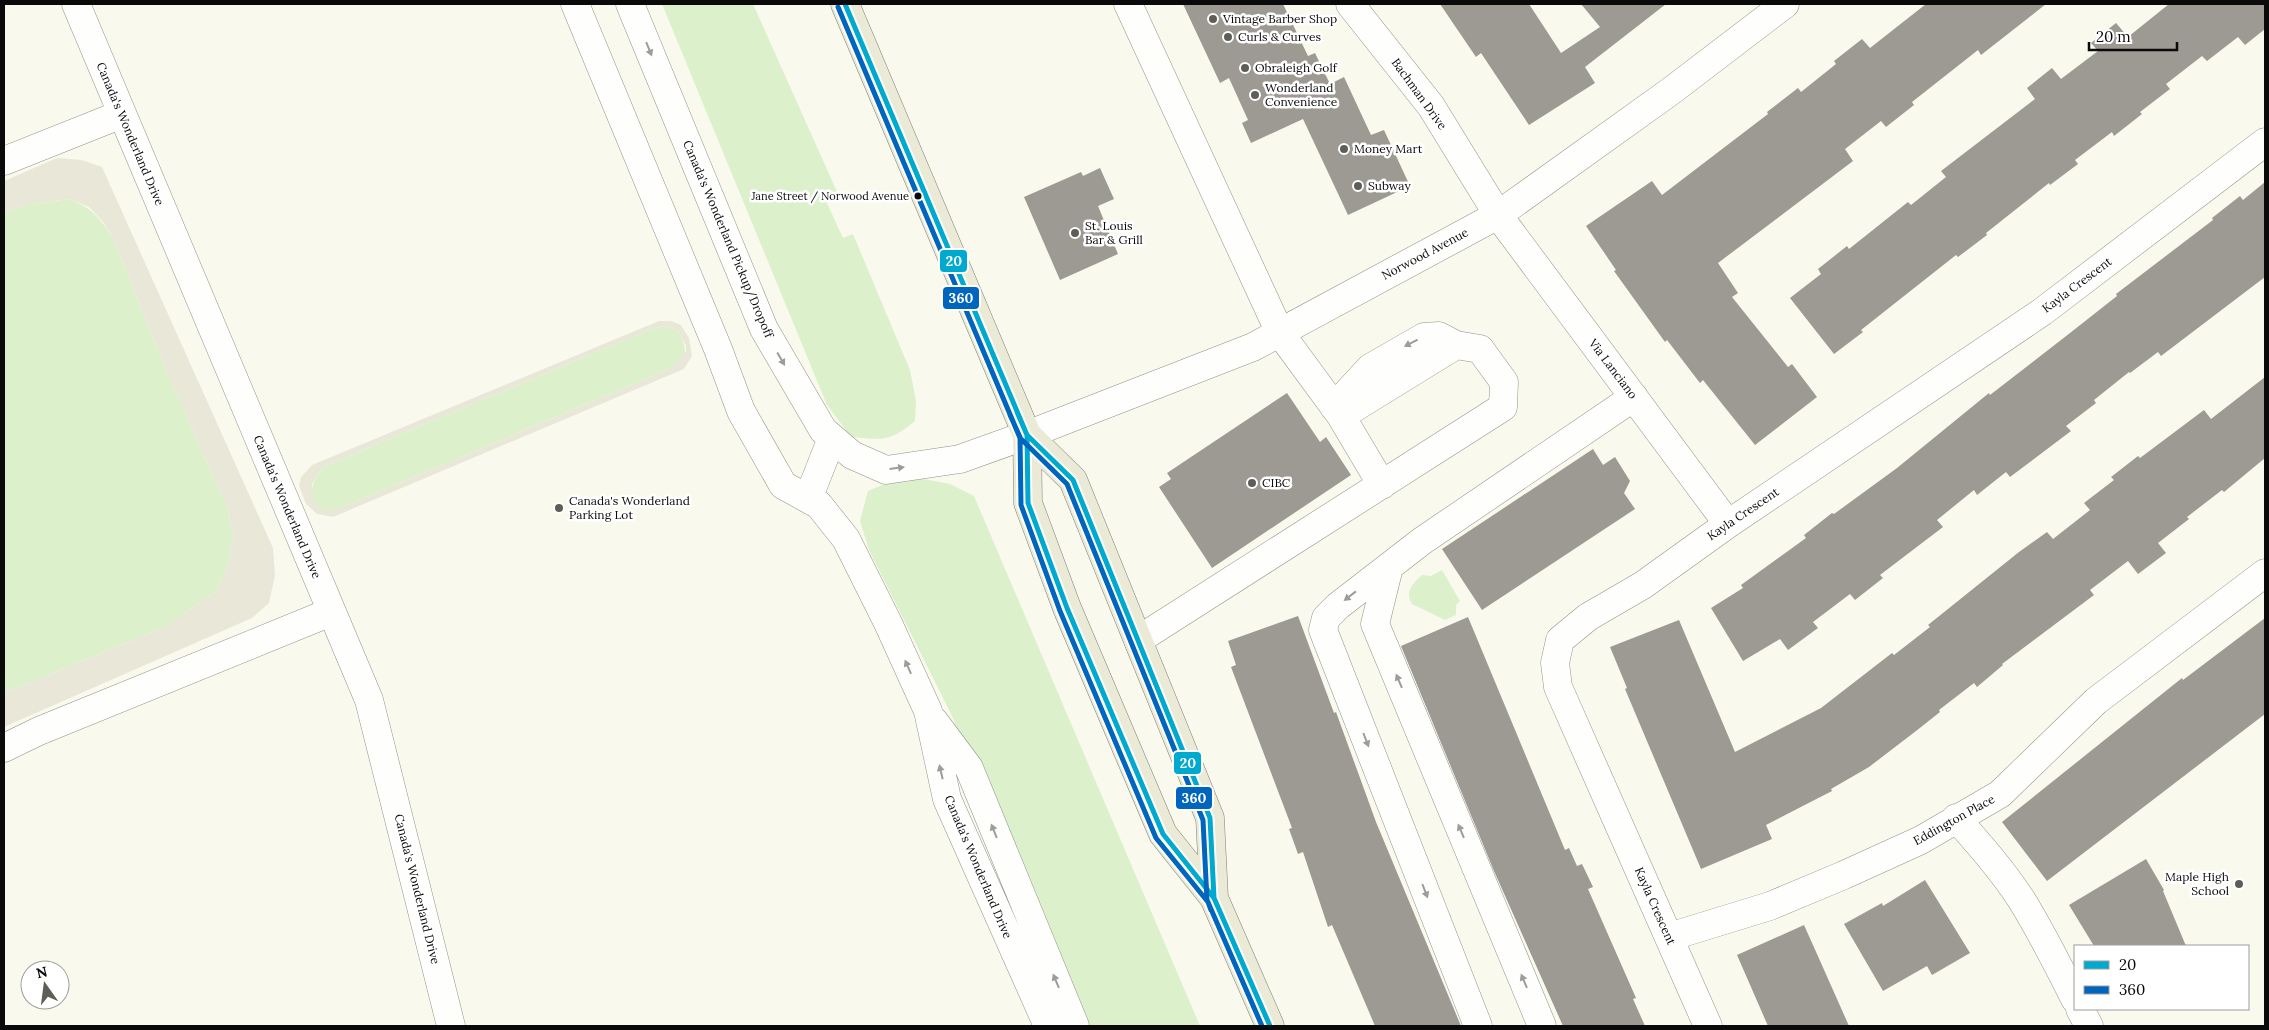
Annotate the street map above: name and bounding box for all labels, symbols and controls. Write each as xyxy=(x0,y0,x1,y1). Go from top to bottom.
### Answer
place label: Vintage Barber Shop xyxy=(1222,11,1337,26)
marker: Vintage Barber Shop xyxy=(1207,13,1219,25)
scale bar xyxy=(2089,20,2176,52)
text: 20 m xyxy=(2096,27,2131,46)
place label: Curls & Curves xyxy=(1238,29,1322,44)
marker: Curls & Curves xyxy=(1222,31,1234,43)
one-way arrow xyxy=(645,42,653,57)
street label: Bachman Drive xyxy=(1388,55,1451,133)
street label: Canada's Wonderland Drive xyxy=(93,60,168,208)
place label: Obraleigh Golf xyxy=(1255,60,1338,75)
marker: Obraleigh Golf xyxy=(1239,62,1251,74)
place label: Wonderland Convenience xyxy=(1265,80,1338,109)
marker: Wonderland Convenience xyxy=(1249,89,1261,101)
street label: Canada's Wonderland Pickup/Dropoff xyxy=(679,138,777,341)
place label: Money Mart xyxy=(1354,141,1423,156)
marker: Money Mart xyxy=(1338,143,1350,155)
place label: Subway xyxy=(1368,178,1411,193)
marker: Subway xyxy=(1352,180,1364,192)
place label: Jane Street / Norwood Avenue xyxy=(750,189,909,204)
marker: Jane Street / Norwood Avenue xyxy=(913,191,923,201)
place label: St. Louis Bar & Grill xyxy=(1085,218,1143,247)
street label: Norwood Avenue xyxy=(1379,224,1471,283)
marker: St. Louis Bar & Grill xyxy=(1069,227,1081,239)
line badge: 20 xyxy=(939,249,968,273)
text: 20 xyxy=(946,252,962,270)
street label: Kayla Crescent xyxy=(2039,253,2115,316)
line badge: 360 xyxy=(942,286,980,310)
text: 360 xyxy=(949,289,973,307)
street label: Via Lanciano xyxy=(1585,335,1641,402)
one-way arrow xyxy=(1404,339,1418,347)
one-way arrow xyxy=(777,352,785,367)
street label: Canada's Wonderland Drive xyxy=(250,433,325,581)
one-way arrow xyxy=(890,464,906,472)
place label: CIBC xyxy=(1262,475,1291,490)
marker: CIBC xyxy=(1246,477,1258,489)
street label: Kayla Crescent xyxy=(1704,484,1782,543)
place label: Canada's Wonderland Parking Lot xyxy=(569,493,690,522)
marker: Canada's Wonderland Parking Lot xyxy=(553,502,565,514)
one-way arrow xyxy=(1344,591,1357,602)
one-way arrow xyxy=(904,660,912,674)
one-way arrow xyxy=(1394,674,1402,688)
one-way arrow xyxy=(1363,732,1370,747)
line badge: 20 xyxy=(1173,751,1202,775)
text: 20 xyxy=(1180,754,1196,772)
one-way arrow xyxy=(937,764,945,779)
line badge: 360 xyxy=(1175,786,1213,810)
text: 360 xyxy=(1182,789,1206,807)
street label: Eddington Place xyxy=(1910,791,1997,848)
street label: Canada's Wonderland Drive xyxy=(941,793,1016,941)
street label: Canada's Wonderland Drive xyxy=(392,812,444,966)
one-way arrow xyxy=(990,823,998,838)
one-way arrow xyxy=(1457,824,1465,838)
street label: Kayla Crescent xyxy=(1632,865,1679,947)
place label: Maple High School xyxy=(2165,869,2229,898)
marker: Maple High School xyxy=(2233,878,2245,890)
one-way arrow xyxy=(1421,884,1429,899)
legend xyxy=(2074,945,2249,1010)
text: 20 xyxy=(2119,955,2136,974)
north arrow xyxy=(20,960,70,1010)
text: N xyxy=(34,962,49,982)
one-way arrow xyxy=(1051,974,1059,988)
one-way arrow xyxy=(1519,974,1527,988)
text: 360 xyxy=(2119,980,2145,999)

